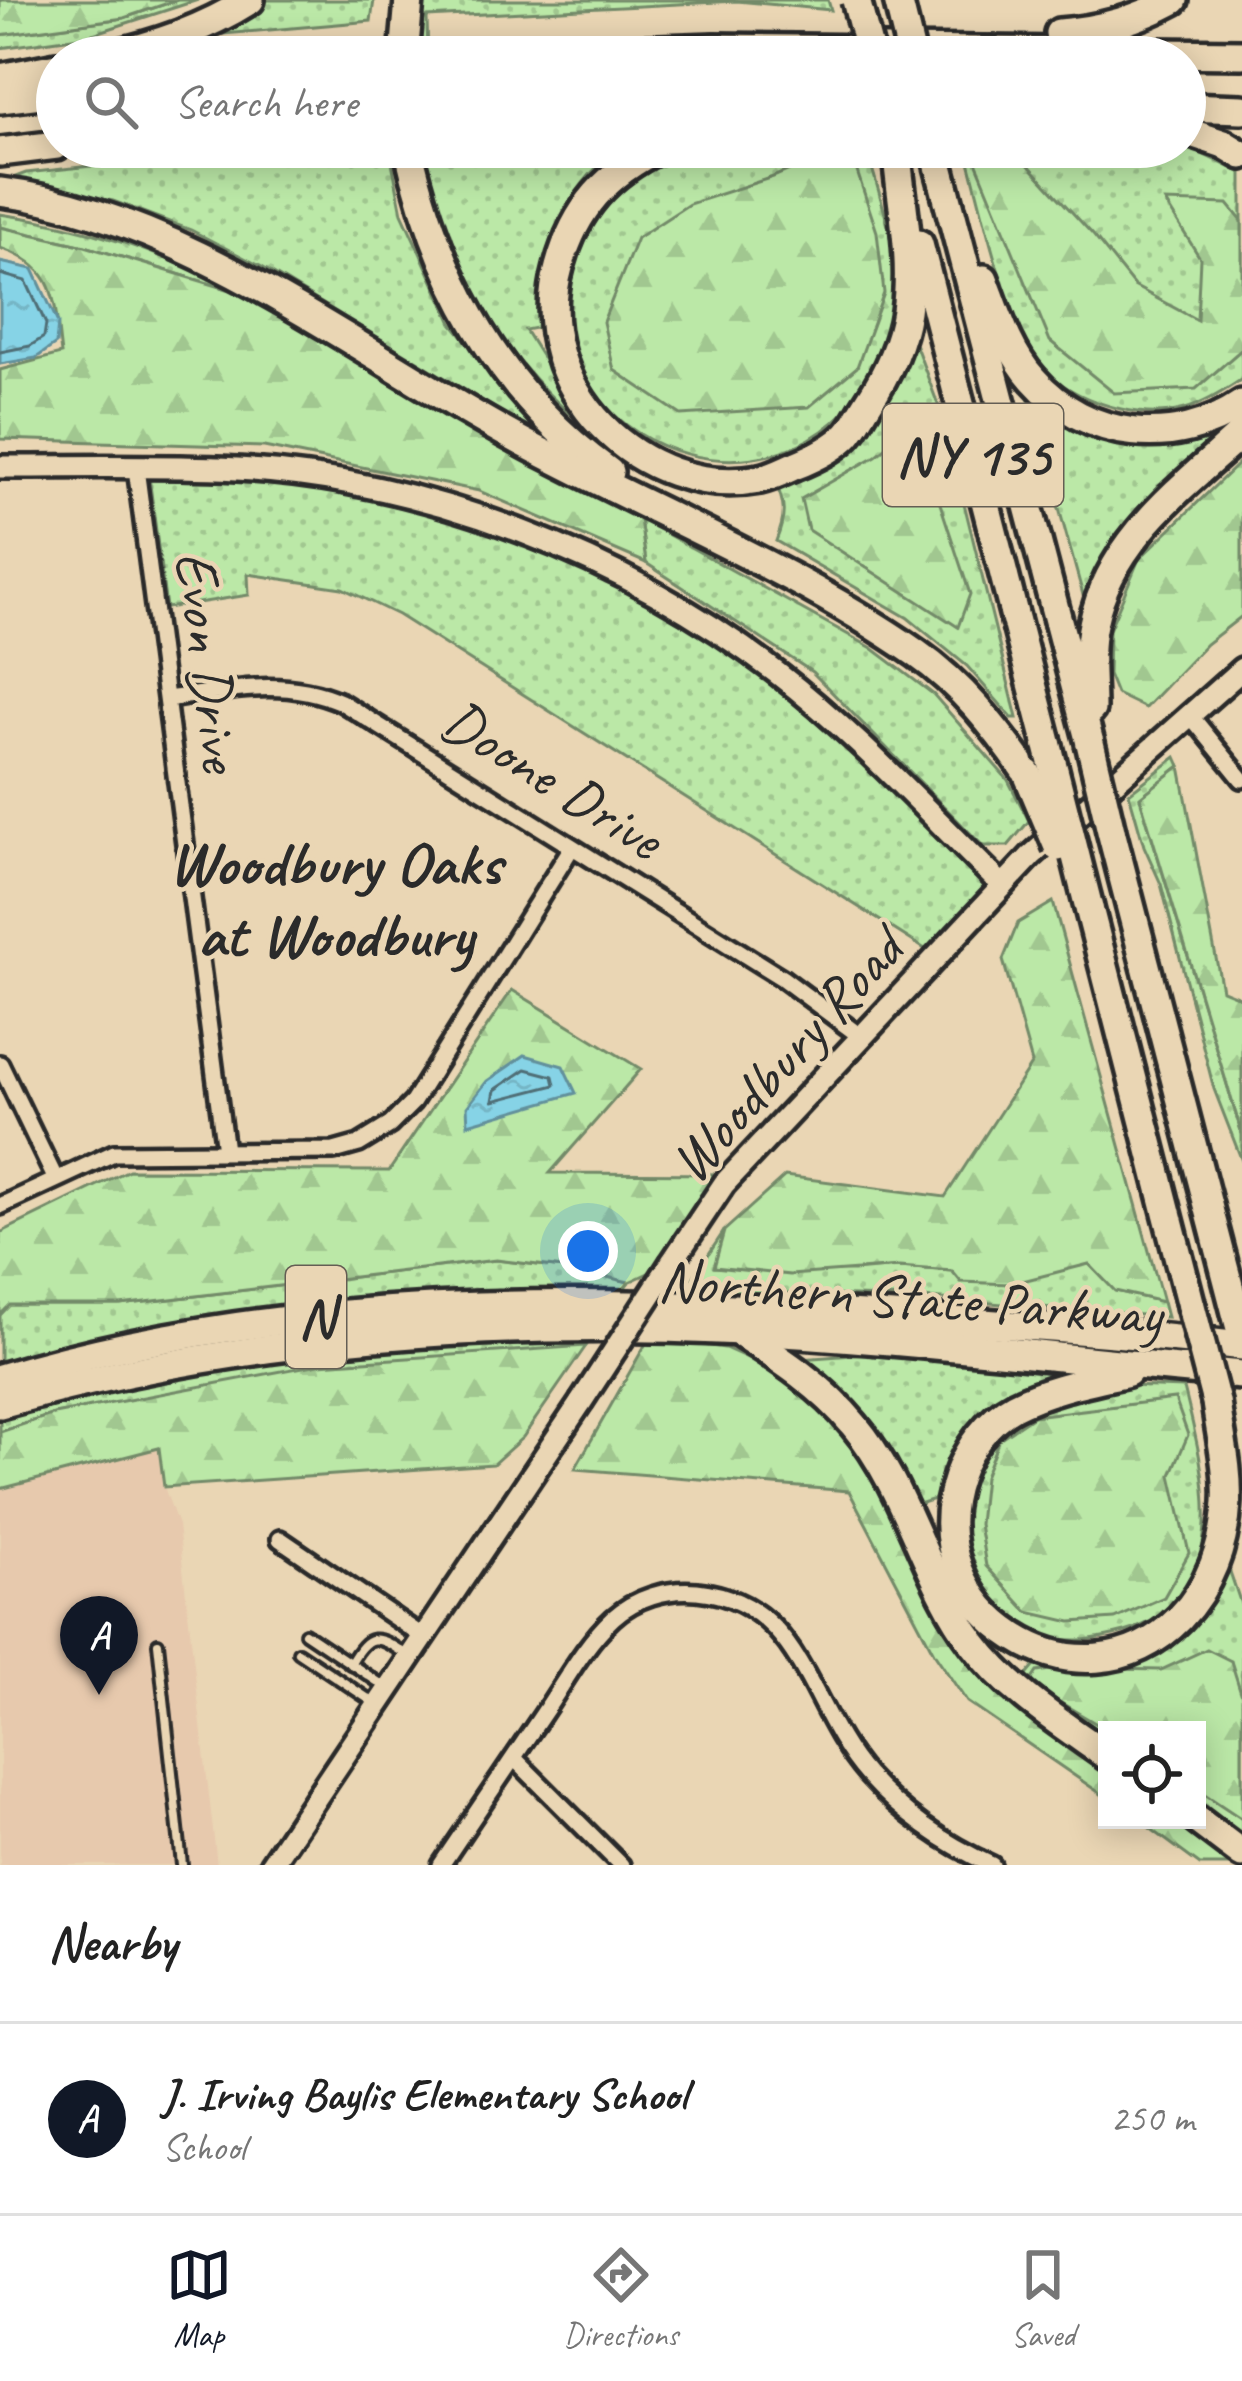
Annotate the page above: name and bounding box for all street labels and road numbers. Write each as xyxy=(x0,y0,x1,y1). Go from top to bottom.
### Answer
road number: NY 135 xyxy=(883,404,1063,506)
street label: Evon Drive xyxy=(158,547,261,779)
street label: Doone Drive xyxy=(428,682,680,878)
street label: Woodbury Road xyxy=(652,907,925,1198)
street label: Northern State Parkway xyxy=(656,1242,1168,1353)
road number: N xyxy=(286,1266,346,1368)

